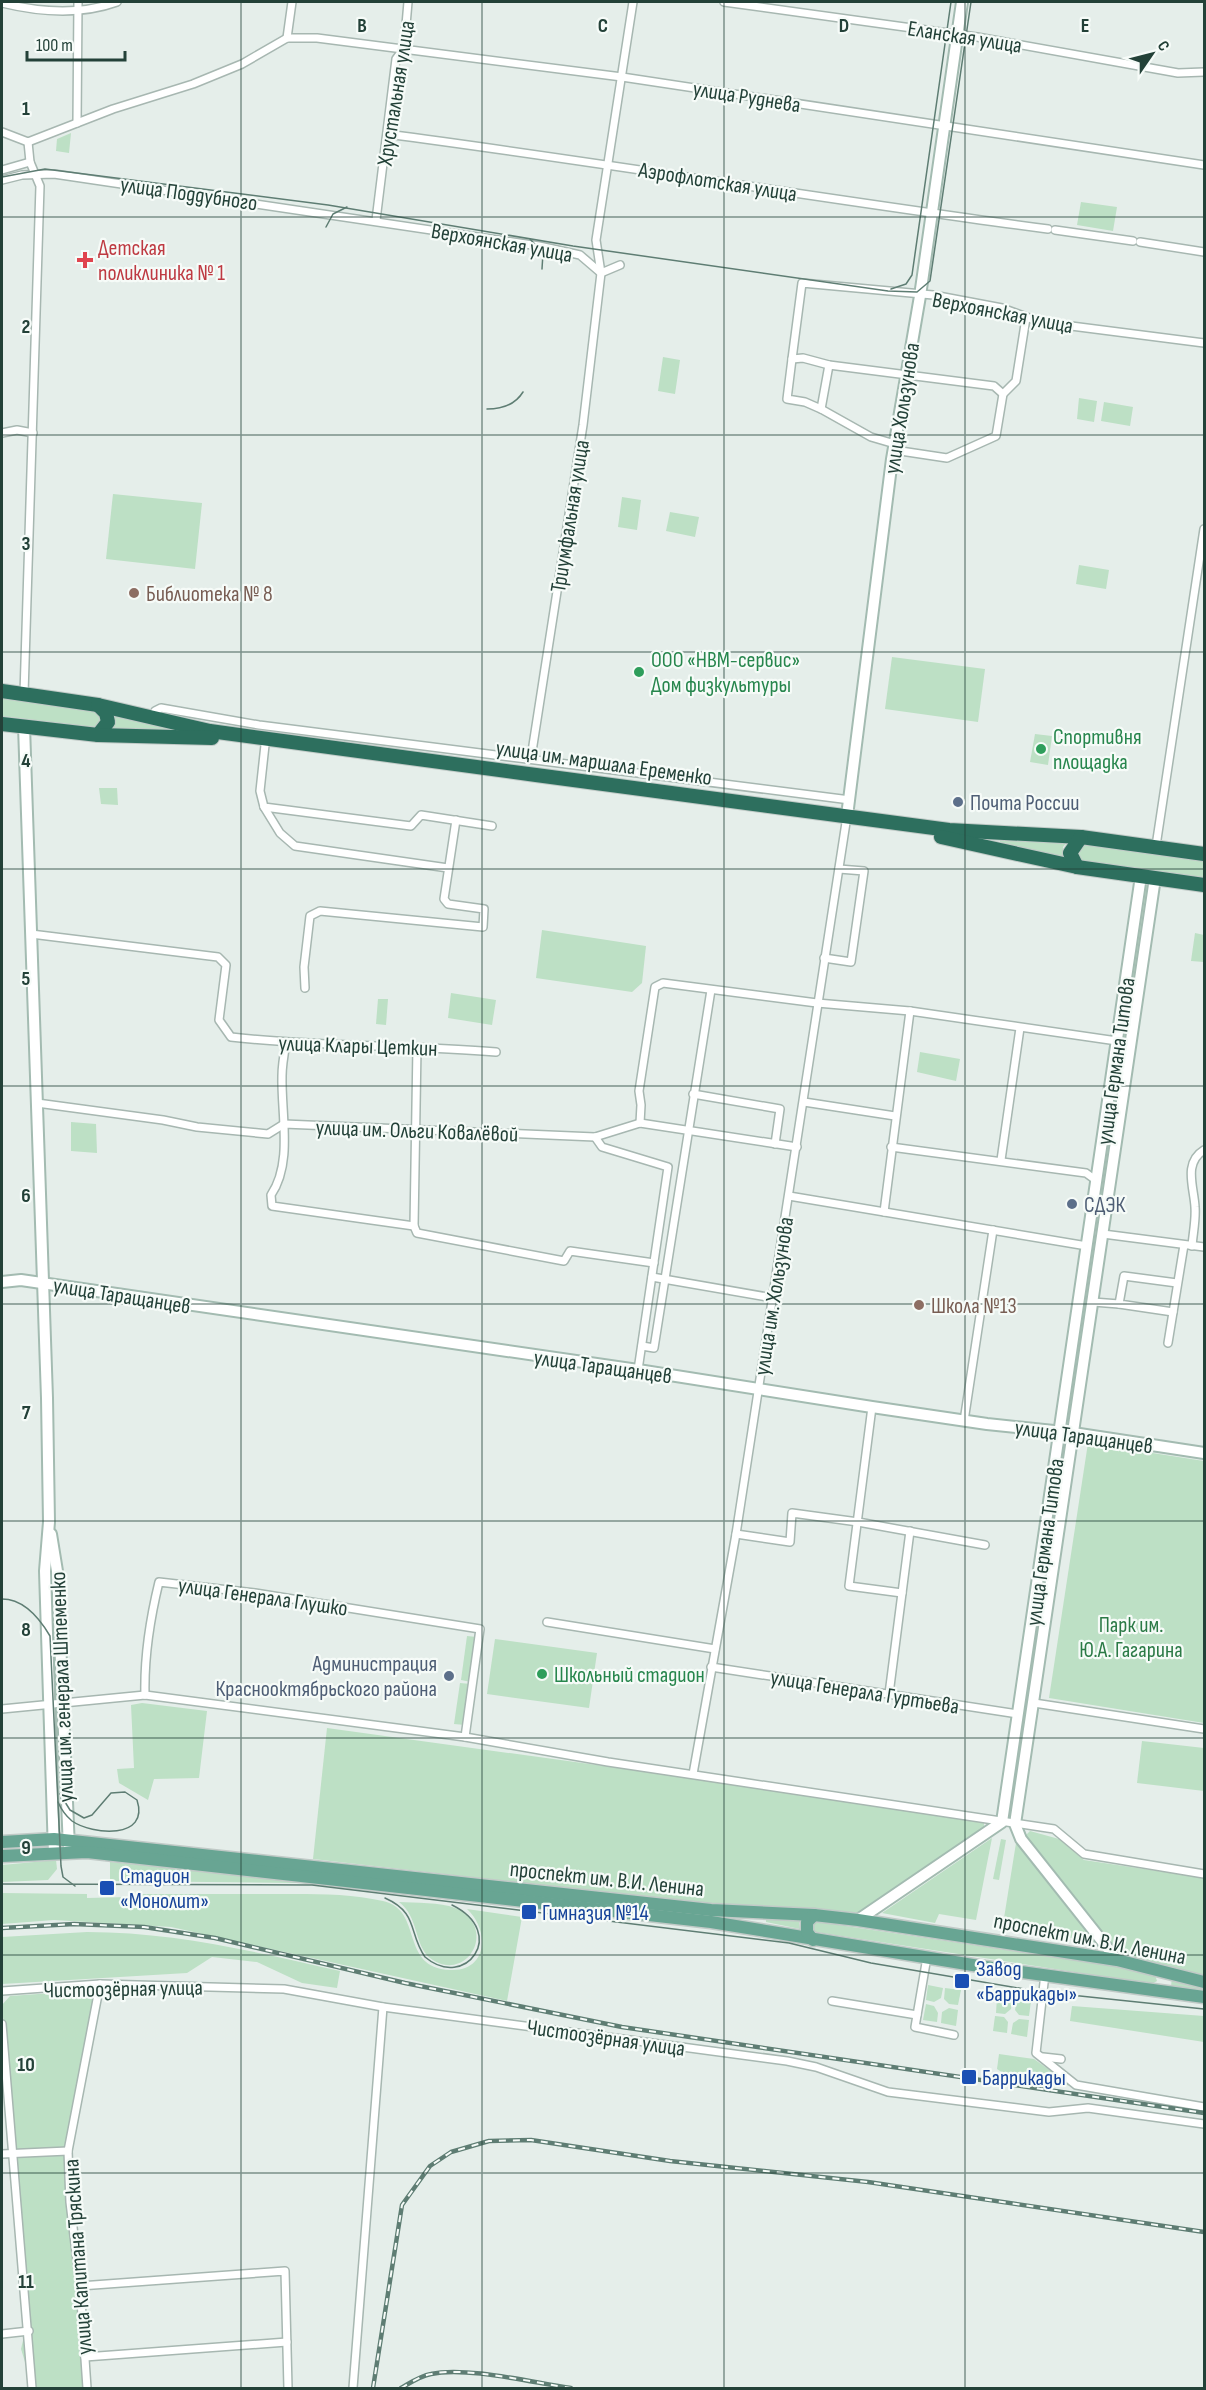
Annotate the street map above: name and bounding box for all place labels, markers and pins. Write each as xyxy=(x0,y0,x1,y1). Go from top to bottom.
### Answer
place label: Детская поликлиника № 1 xyxy=(98,235,225,287)
marker: Детская поликлиника № 1 xyxy=(76,251,94,269)
place label: Библиотека № 8 xyxy=(146,581,273,608)
marker: Библиотека № 8 xyxy=(127,586,141,600)
place label: ООО «НВМ-сервис» Дом физкультуры xyxy=(651,647,800,699)
marker: ООО «НВМ-сервис» Дом физкультуры xyxy=(632,665,646,679)
place label: Спортивня площадка xyxy=(1053,724,1142,776)
marker: Спортивня площадка xyxy=(1034,742,1048,756)
place label: Почта России xyxy=(970,790,1080,817)
marker: Почта России xyxy=(951,795,965,809)
place label: СДЭК xyxy=(1084,1192,1125,1219)
marker: СДЭК xyxy=(1065,1197,1079,1211)
place label: Школа №13 xyxy=(931,1293,1017,1320)
marker: Школа №13 xyxy=(912,1298,926,1312)
place label: Администрация Краснооктябрьского района xyxy=(215,1651,437,1703)
place label: Школьный стадион xyxy=(554,1662,705,1689)
marker: Школьный стадион xyxy=(535,1667,549,1681)
marker: Администрация Краснооктябрьского района xyxy=(442,1669,456,1683)
place label: Стадион «Монолит» xyxy=(120,1863,209,1915)
marker: Стадион «Монолит» xyxy=(98,1879,116,1897)
place label: Гимназия №14 xyxy=(542,1900,649,1927)
marker: Гимназия №14 xyxy=(520,1903,538,1921)
place label: Завод «Баррикады» xyxy=(976,1956,1077,2008)
marker: Завод «Баррикады» xyxy=(953,1972,971,1990)
place label: Баррикады xyxy=(982,2065,1066,2092)
marker: Баррикады xyxy=(960,2068,978,2086)

